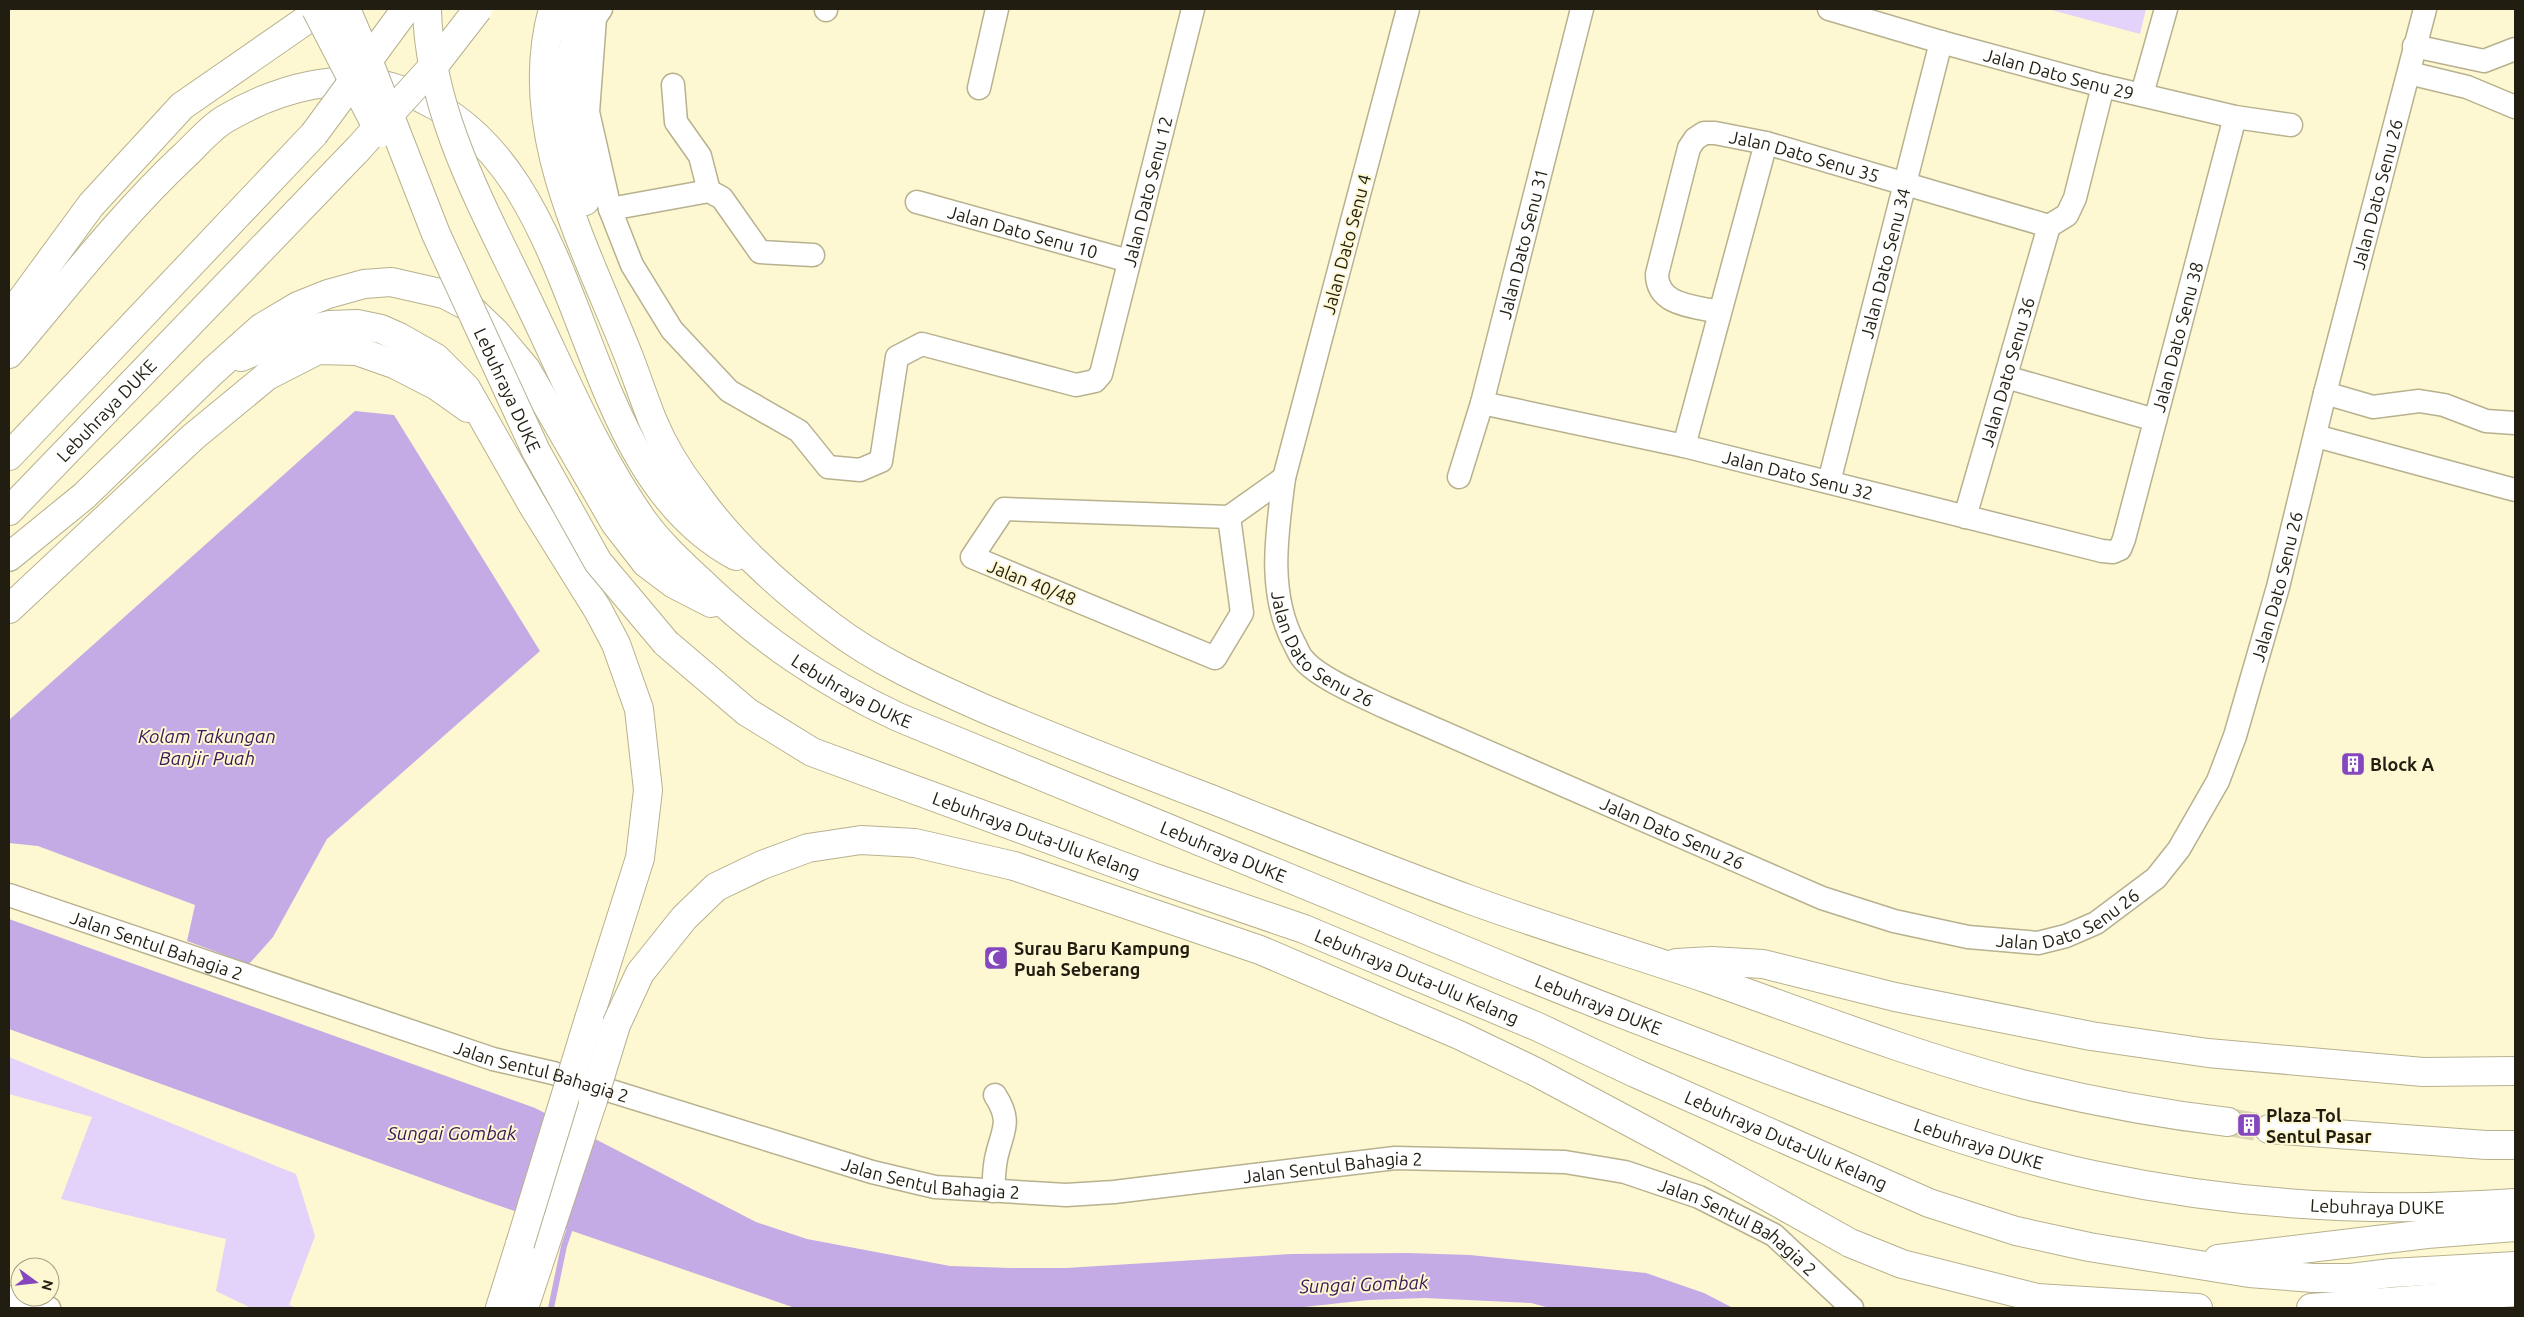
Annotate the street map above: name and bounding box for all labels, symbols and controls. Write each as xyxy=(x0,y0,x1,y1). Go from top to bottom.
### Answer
street label: Jalan Dato Senu 29 xyxy=(1982,44,2136,103)
street label: Jalan Dato Senu 12 xyxy=(1118,114,1176,269)
street label: Jalan Dato Senu 26 xyxy=(2348,117,2406,271)
street label: Jalan Dato Senu 35 xyxy=(1728,126,1882,186)
street label: Jalan Dato Senu 31 xyxy=(1494,166,1551,321)
street label: Jalan Dato Senu 4 xyxy=(1318,172,1374,316)
street label: Jalan Dato Senu 34 xyxy=(1856,186,1914,340)
street label: Jalan Dato Senu 10 xyxy=(946,201,1100,262)
street label: Jalan Dato Senu 38 xyxy=(2148,260,2207,414)
street label: Jalan Dato Senu 36 xyxy=(1976,295,2038,449)
street label: Lebuhraya DUKE xyxy=(471,325,545,455)
street label: Lebuhraya DUKE xyxy=(52,355,160,466)
street label: Jalan Dato Senu 32 xyxy=(1721,446,1875,503)
street label: Jalan Dato Senu 26 xyxy=(2247,509,2306,664)
street label: Jalan 40/48 xyxy=(985,555,1079,609)
street label: Jalan Dato Senu 26 xyxy=(1268,590,1377,710)
street label: Lebuhraya DUKE xyxy=(788,650,915,732)
water label: Kolam Takungan Banjir Puah xyxy=(138,725,276,769)
building icon: Block A xyxy=(2340,751,2366,777)
place label: Block A xyxy=(2370,754,2434,774)
street label: Lebuhraya Duta-Ulu Kelang xyxy=(930,787,1143,882)
street label: Jalan Dato Senu 26 xyxy=(1598,793,1747,873)
street label: Lebuhraya DUKE xyxy=(1158,816,1290,886)
street label: Jalan Dato Senu 26 xyxy=(1995,884,2143,953)
street label: Jalan Sentul Bahagia 2 xyxy=(68,907,246,984)
street label: Lebuhraya Duta-Ulu Kelang xyxy=(1312,925,1522,1028)
place label: Surau Baru Kampung Puah Seberang xyxy=(1014,938,1190,979)
mosque icon: Surau Baru Kampung Puah Seberang xyxy=(983,945,1009,971)
street label: Lebuhraya DUKE xyxy=(1532,970,1665,1038)
street label: Jalan Sentul Bahagia 2 xyxy=(451,1037,631,1106)
street label: Lebuhraya Duta-Ulu Kelang xyxy=(1682,1086,1891,1193)
place label: Plaza Tol Sentul Pasar xyxy=(2266,1105,2372,1146)
building icon: Plaza Tol Sentul Pasar xyxy=(2236,1112,2262,1138)
street label: Lebuhraya DUKE xyxy=(1911,1114,2046,1173)
water label: Sungai Gombak xyxy=(386,1122,517,1144)
street label: Jalan Sentul Bahagia 2 xyxy=(1242,1148,1423,1186)
street label: Jalan Sentul Bahagia 2 xyxy=(839,1153,1021,1202)
street label: Jalan Sentul Bahagia 2 xyxy=(1656,1174,1821,1280)
street label: Lebuhraya DUKE xyxy=(2310,1194,2445,1217)
north arrow xyxy=(10,1257,60,1307)
water label: Sungai Gombak xyxy=(1298,1271,1429,1297)
text: N xyxy=(38,1278,57,1292)

